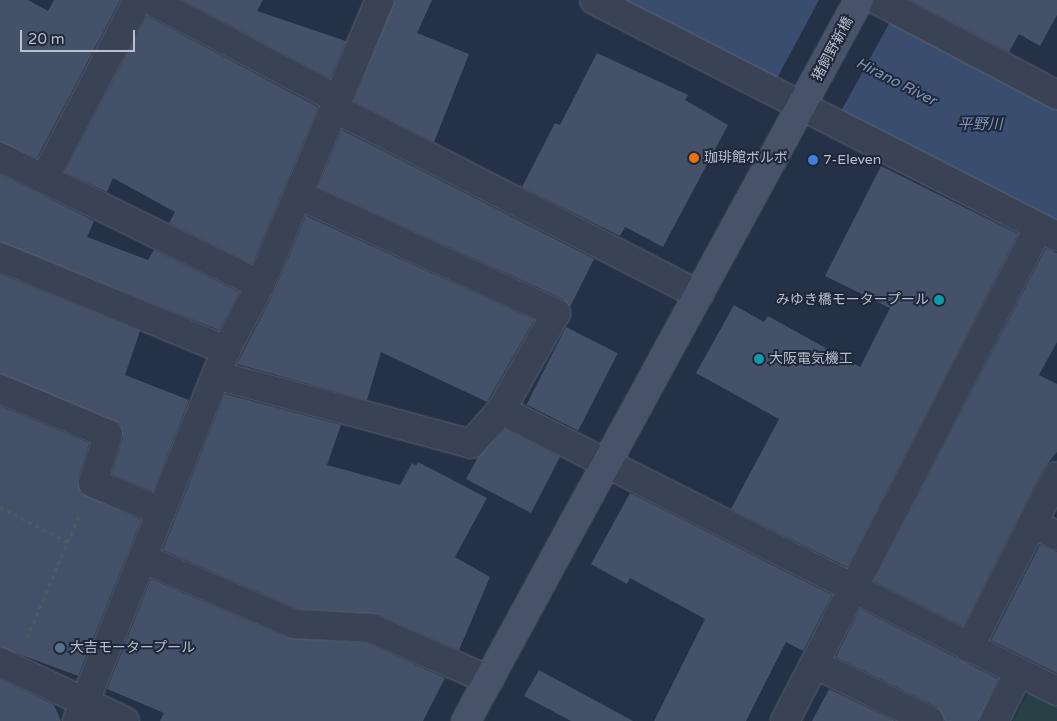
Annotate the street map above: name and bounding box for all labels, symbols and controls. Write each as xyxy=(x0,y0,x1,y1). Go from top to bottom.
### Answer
street label: 猪飼野新橋 xyxy=(809,14,857,84)
scale bar xyxy=(22,20,138,52)
text: 20 m xyxy=(28,30,65,48)
water label: Hirano River xyxy=(853,54,939,110)
water label: 平野川 xyxy=(958,116,1002,134)
place label: 珈琲館ボルボ xyxy=(704,150,788,166)
marker: 珈琲館ボルボ xyxy=(688,152,700,164)
place label: 7-Eleven xyxy=(823,152,881,168)
marker: 7-Eleven xyxy=(807,154,819,166)
place label: みゆき橋モータープール xyxy=(775,292,929,308)
marker: みゆき橋モータープール xyxy=(933,294,945,306)
place label: 大阪電気機工 xyxy=(769,351,853,367)
marker: 大阪電気機工 xyxy=(753,353,765,365)
place label: 大吉モータープール xyxy=(70,640,196,656)
marker: 大吉モータープール xyxy=(54,642,66,654)

